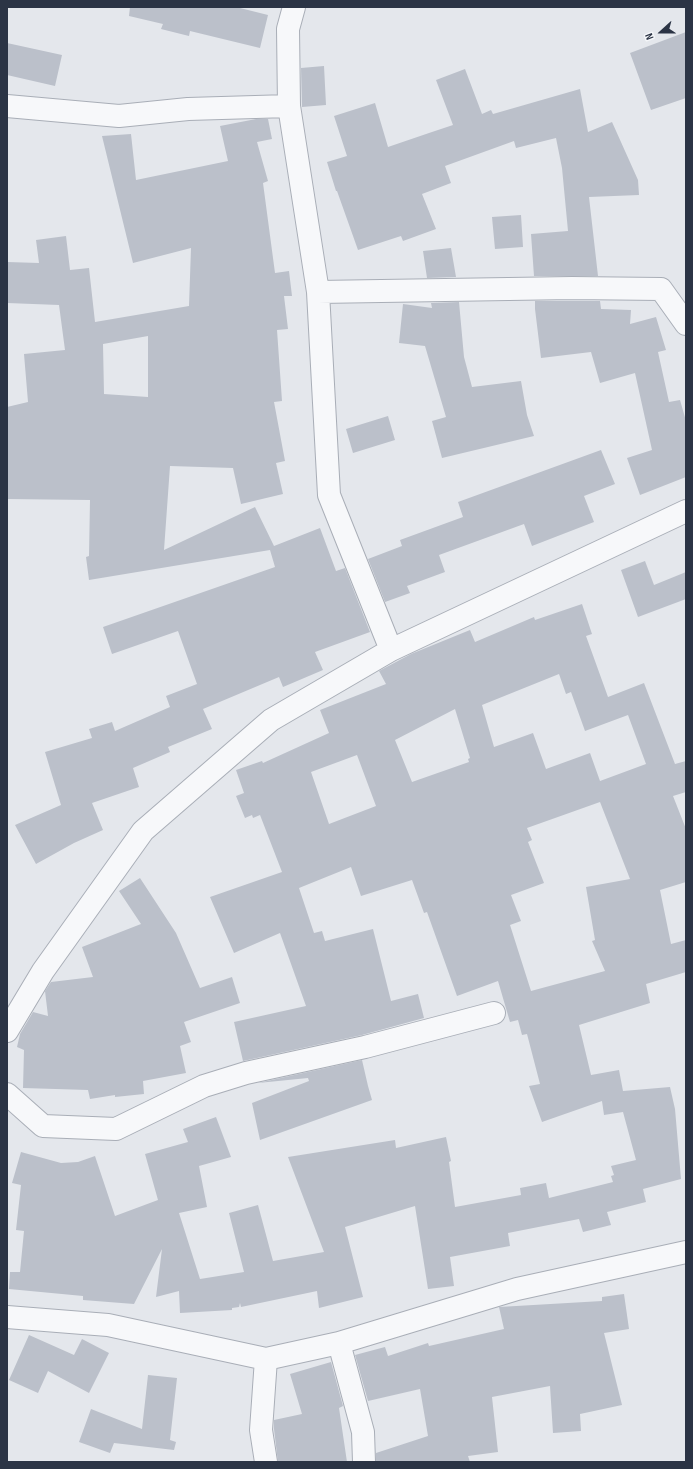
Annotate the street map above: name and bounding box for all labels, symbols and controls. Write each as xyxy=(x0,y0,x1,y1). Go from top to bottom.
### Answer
north arrow xyxy=(641,12,681,52)
text: N xyxy=(642,31,656,42)

